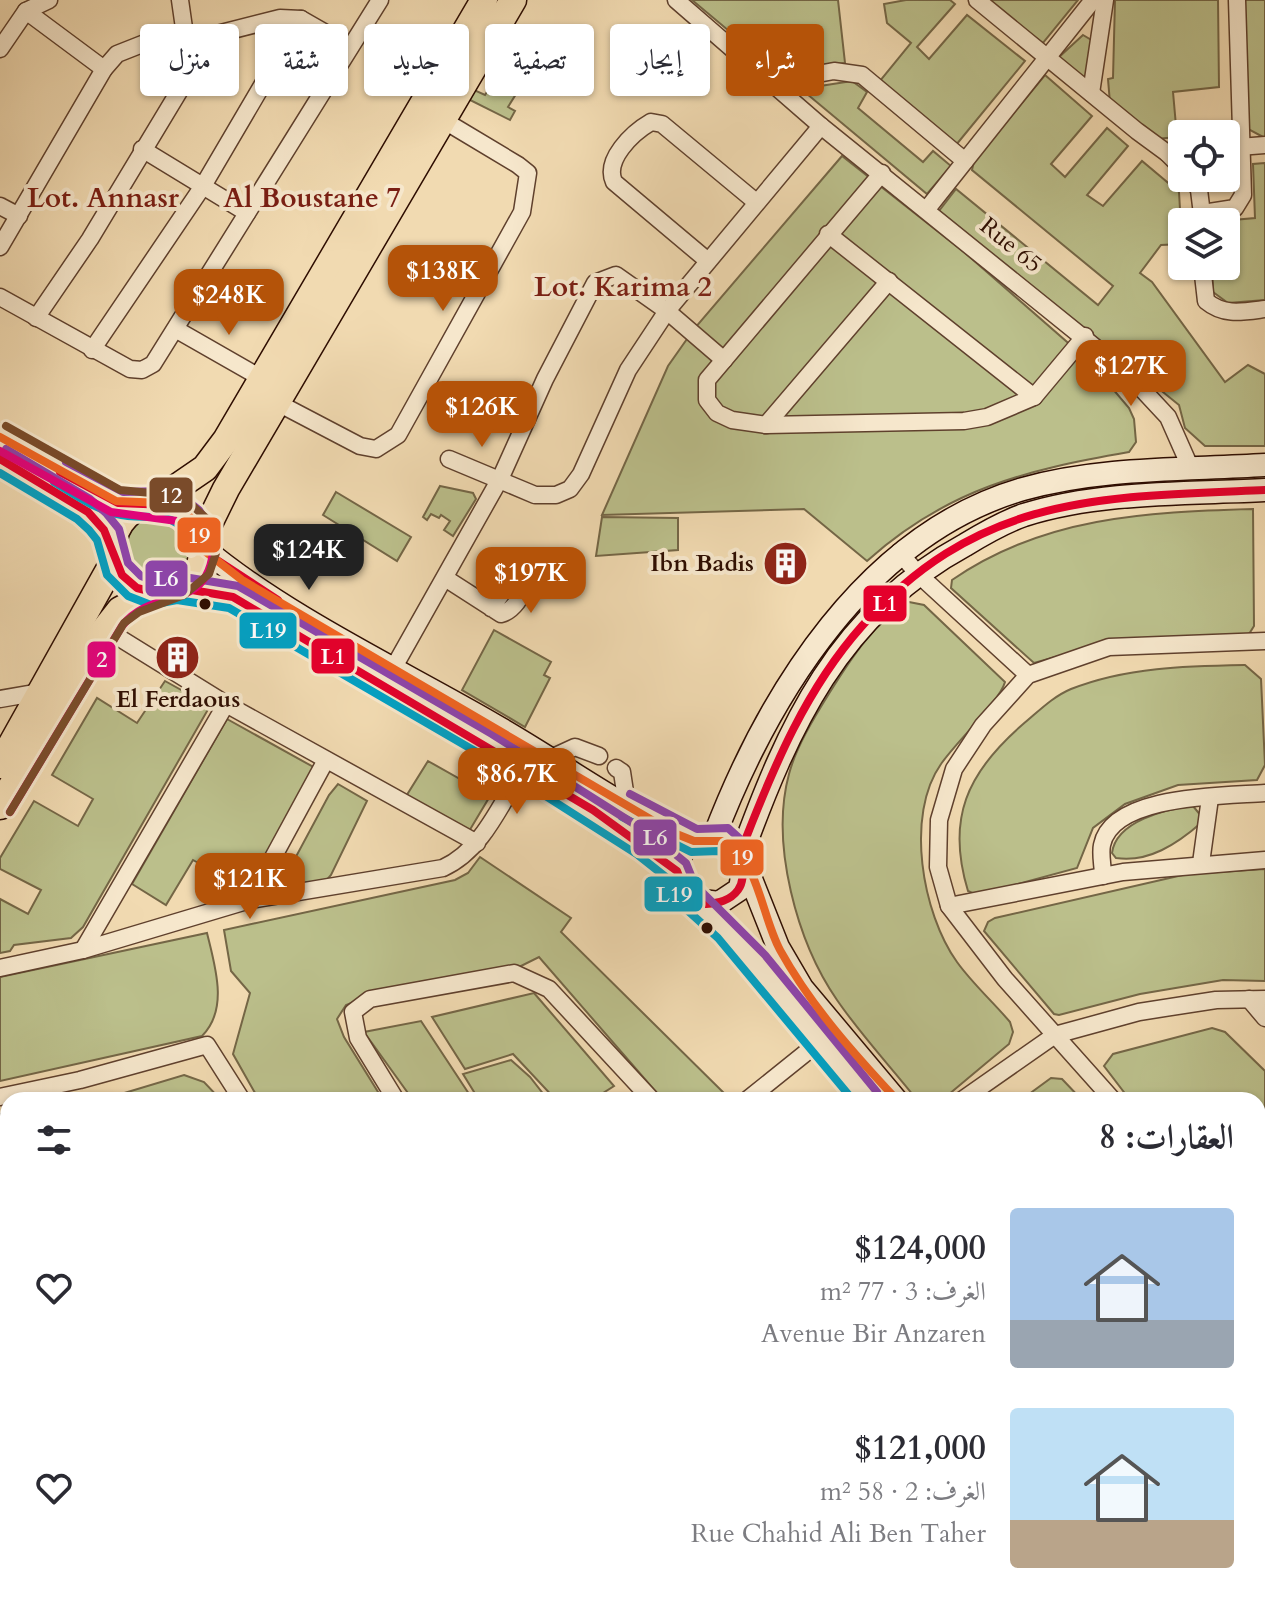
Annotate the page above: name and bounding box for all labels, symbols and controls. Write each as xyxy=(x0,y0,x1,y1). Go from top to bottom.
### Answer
chip: منزل xyxy=(140,24,239,96)
chip: شقة xyxy=(255,24,348,96)
chip: جديد xyxy=(364,24,469,96)
chip: تصفية xyxy=(485,24,594,96)
chip: إيجار xyxy=(610,24,710,96)
chip: شراء xyxy=(726,24,824,96)
map controls xyxy=(1168,120,1240,280)
button: locate xyxy=(1168,120,1240,192)
district label: Lot. Annasr xyxy=(27,179,180,217)
district label: Al Boustane 7 xyxy=(223,179,401,217)
button: layers xyxy=(1168,208,1240,280)
street label: Rue 65 xyxy=(973,210,1049,280)
pin: $138K xyxy=(387,245,499,313)
text: $138K xyxy=(406,253,480,288)
district label: Lot. Karima 2 xyxy=(534,268,712,306)
pin: $248K xyxy=(173,269,285,337)
text: $248K xyxy=(192,277,266,312)
pin: $127K xyxy=(1075,340,1187,408)
text: $127K xyxy=(1094,348,1168,383)
pin: $126K xyxy=(426,381,538,449)
text: $126K xyxy=(445,389,519,424)
line badge: 12 xyxy=(148,476,194,514)
text: 12 xyxy=(160,481,182,511)
line badge: 19 xyxy=(176,516,222,554)
text: 19 xyxy=(188,521,210,551)
pin: $124K xyxy=(253,524,365,592)
text: $124K xyxy=(272,532,346,567)
building icon: Ibn Badis xyxy=(761,539,809,587)
pin: $197K xyxy=(475,547,587,615)
place label: Ibn Badis xyxy=(650,547,754,580)
text: $197K xyxy=(494,555,568,590)
line badge: L6 xyxy=(144,559,189,598)
text: L6 xyxy=(153,564,179,594)
line badge: L1 xyxy=(862,584,908,623)
text: L1 xyxy=(872,589,898,619)
unlabelled marker xyxy=(197,596,213,612)
line badge: L19 xyxy=(238,611,298,650)
text: L19 xyxy=(250,616,286,646)
building icon: El Ferdaous xyxy=(154,633,202,681)
line badge: L1 xyxy=(310,637,356,675)
line badge: 2 xyxy=(86,640,117,679)
text: L1 xyxy=(320,642,346,672)
text: 2 xyxy=(96,645,108,675)
place label: El Ferdaous xyxy=(116,683,240,716)
pin: $86.7K xyxy=(452,748,582,816)
text: $86.7K xyxy=(476,756,558,791)
line badge: L6 xyxy=(632,818,678,857)
text: L6 xyxy=(642,823,668,853)
line badge: 19 xyxy=(719,838,765,877)
text: 19 xyxy=(731,843,753,873)
pin: $121K xyxy=(194,853,306,921)
text: $121K xyxy=(213,861,287,896)
line badge: L19 xyxy=(643,875,704,913)
text: L19 xyxy=(656,880,692,910)
unlabelled marker xyxy=(699,920,715,936)
text: العقارات: 8 xyxy=(1099,1114,1234,1160)
icon: filters xyxy=(32,1118,76,1162)
text: $124,000 xyxy=(854,1225,986,1271)
icon: home xyxy=(1074,1240,1170,1336)
icon: heart xyxy=(32,1266,76,1310)
text: الغرف: 3 · 77 m² xyxy=(820,1274,986,1309)
text: Avenue Bir Anzaren xyxy=(761,1316,986,1351)
text: $121,000 xyxy=(854,1425,986,1471)
icon: home xyxy=(1074,1440,1170,1536)
icon: heart xyxy=(32,1466,76,1510)
text: الغرف: 2 · 58 m² xyxy=(820,1474,986,1509)
text: Rue Chahid Ali Ben Taher xyxy=(691,1516,986,1551)

